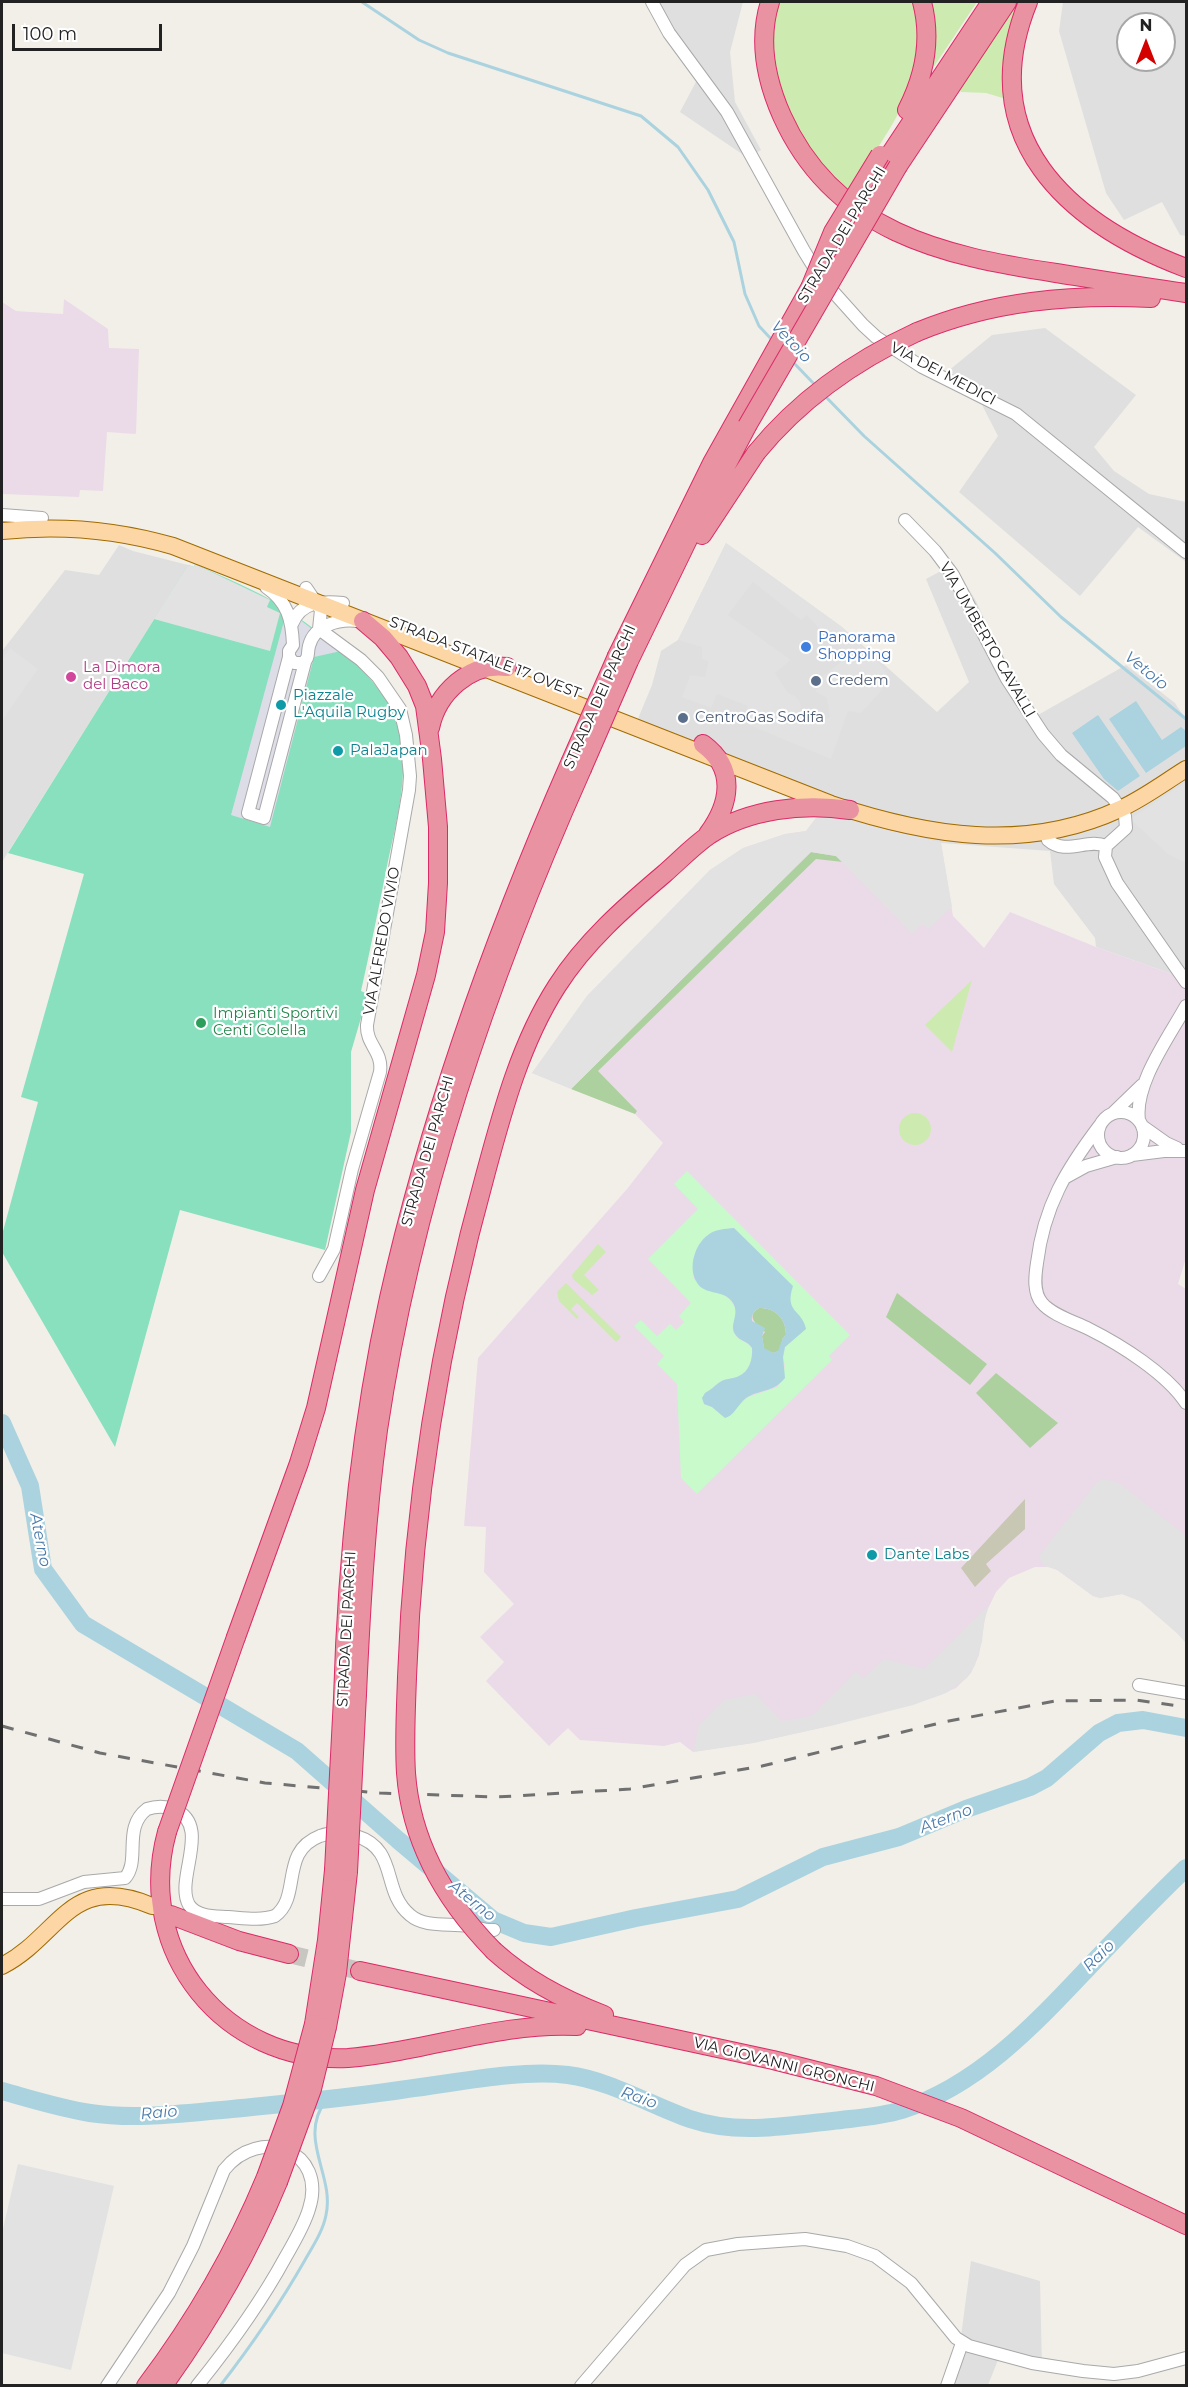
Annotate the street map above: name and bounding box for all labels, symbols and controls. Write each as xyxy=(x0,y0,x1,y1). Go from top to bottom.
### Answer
scale bar xyxy=(15,12,165,50)
north arrow xyxy=(1116,12,1176,72)
text: N xyxy=(1140,16,1152,35)
text: 100 m xyxy=(23,23,77,45)
street label: STRADA DEI PARCHI xyxy=(794,163,890,307)
water label: Vetoio xyxy=(767,317,815,367)
street label: VIA DEI MEDICI xyxy=(887,339,999,409)
street label: VIA UMBERTO CAVALLI xyxy=(935,559,1039,721)
street label: STRADA STATALE 17 OVEST xyxy=(387,613,583,703)
street label: STRADA DEI PARCHI xyxy=(560,622,640,772)
place label: Panorama Shopping xyxy=(818,629,896,664)
marker: Panorama Shopping xyxy=(799,640,813,654)
water label: Vetoio xyxy=(1120,648,1172,694)
place label: La Dimora del Baco xyxy=(83,659,161,694)
marker: La Dimora del Baco xyxy=(64,670,78,684)
place label: Credem xyxy=(828,672,889,690)
marker: Credem xyxy=(809,674,823,688)
place label: Piazzale L'Aquila Rugby xyxy=(293,687,405,722)
marker: Piazzale L'Aquila Rugby xyxy=(274,698,288,712)
place label: CentroGas Sodifa xyxy=(695,709,824,727)
marker: CentroGas Sodifa xyxy=(676,711,690,725)
place label: PalaJapan xyxy=(350,742,428,760)
marker: PalaJapan xyxy=(331,744,345,758)
street label: VIA ALFREDO VIVIO xyxy=(360,865,404,1017)
place label: Impianti Sportivi Centi Colella xyxy=(213,1005,338,1040)
marker: Impianti Sportivi Centi Colella xyxy=(194,1016,208,1030)
street label: STRADA DEI PARCHI xyxy=(398,1073,458,1229)
water label: Aterno xyxy=(25,1511,55,1569)
place label: Dante Labs xyxy=(884,1546,969,1564)
marker: Dante Labs xyxy=(865,1548,879,1562)
street label: STRADA DEI PARCHI xyxy=(334,1551,360,1707)
water label: Aterno xyxy=(917,1800,975,1838)
water label: Aterno xyxy=(445,1876,499,1926)
water label: Raio xyxy=(1079,1936,1119,1976)
street label: VIA GIOVANNI GRONCHI xyxy=(692,2034,876,2096)
water label: Raio xyxy=(618,2083,660,2113)
water label: Raio xyxy=(140,2102,178,2124)

